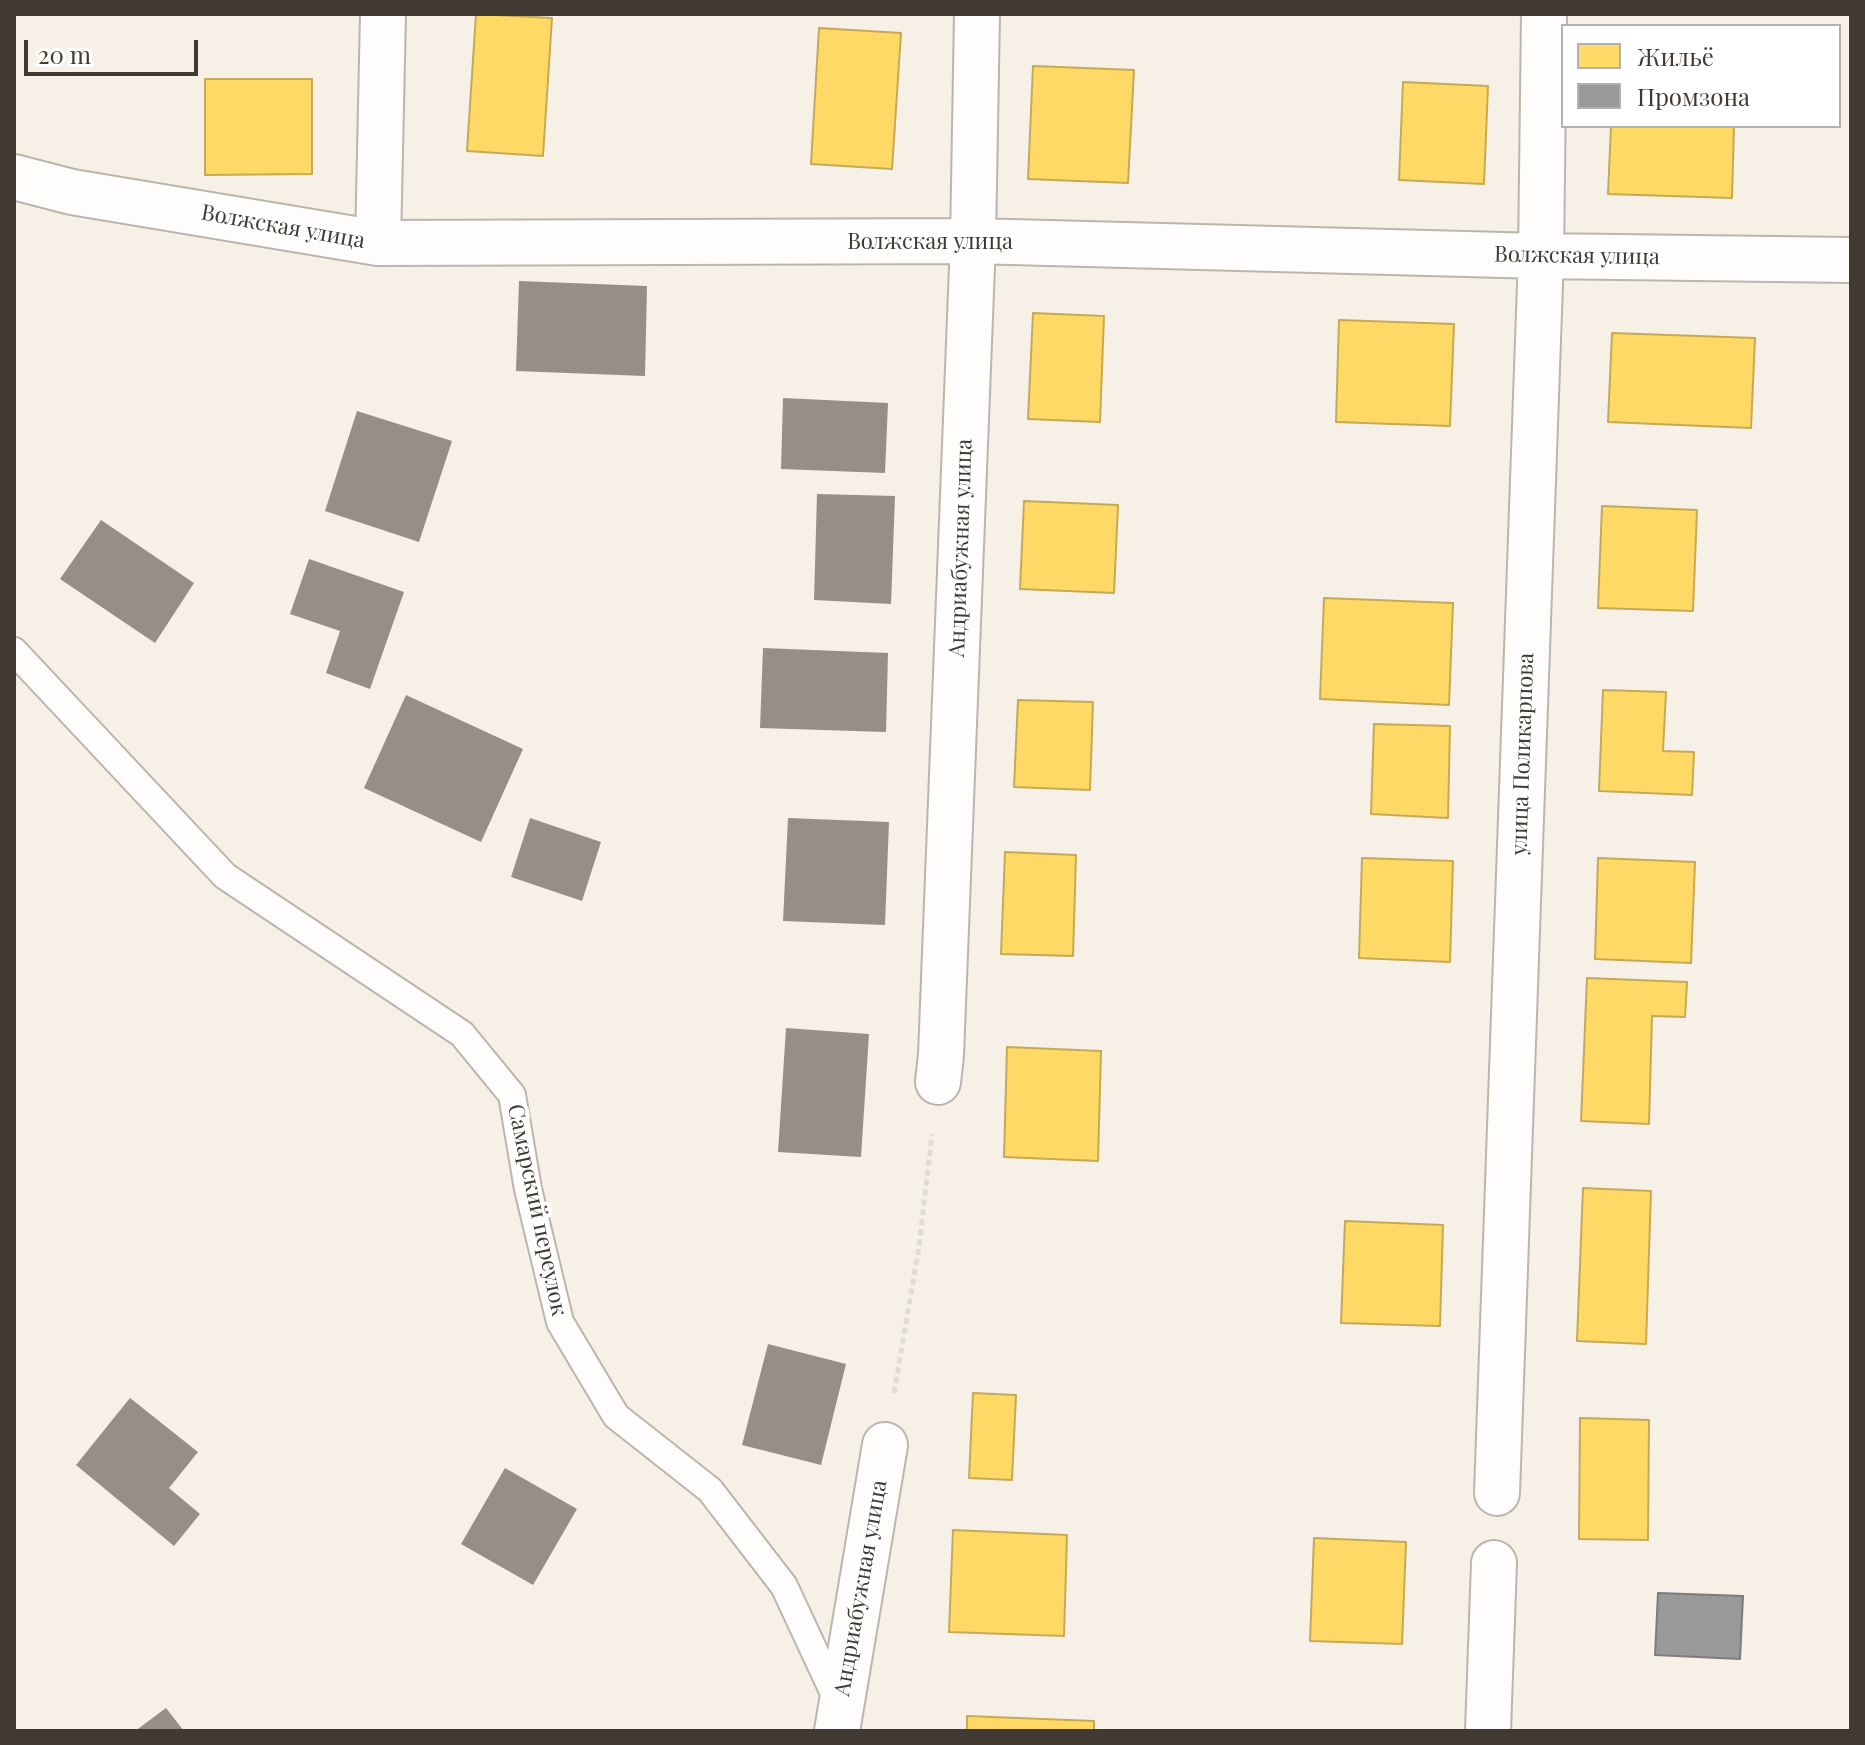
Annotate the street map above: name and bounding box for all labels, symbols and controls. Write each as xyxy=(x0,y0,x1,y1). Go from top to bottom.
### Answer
scale bar xyxy=(28,24,202,74)
legend xyxy=(1561,24,1841,128)
text: 20 m xyxy=(38,38,91,70)
text: Жильё xyxy=(1637,40,1714,72)
text: Промзона xyxy=(1637,80,1750,112)
street label: Волжская улица xyxy=(199,200,367,254)
street label: Волжская улица xyxy=(847,229,1013,255)
street label: Волжская улица xyxy=(1494,241,1660,271)
street label: Андриабужная улица xyxy=(944,438,978,658)
street label: улица Поликарпова xyxy=(1506,652,1540,856)
street label: Самарский переулок xyxy=(502,1102,572,1318)
street label: Андриабужная улица xyxy=(829,1478,893,1698)

